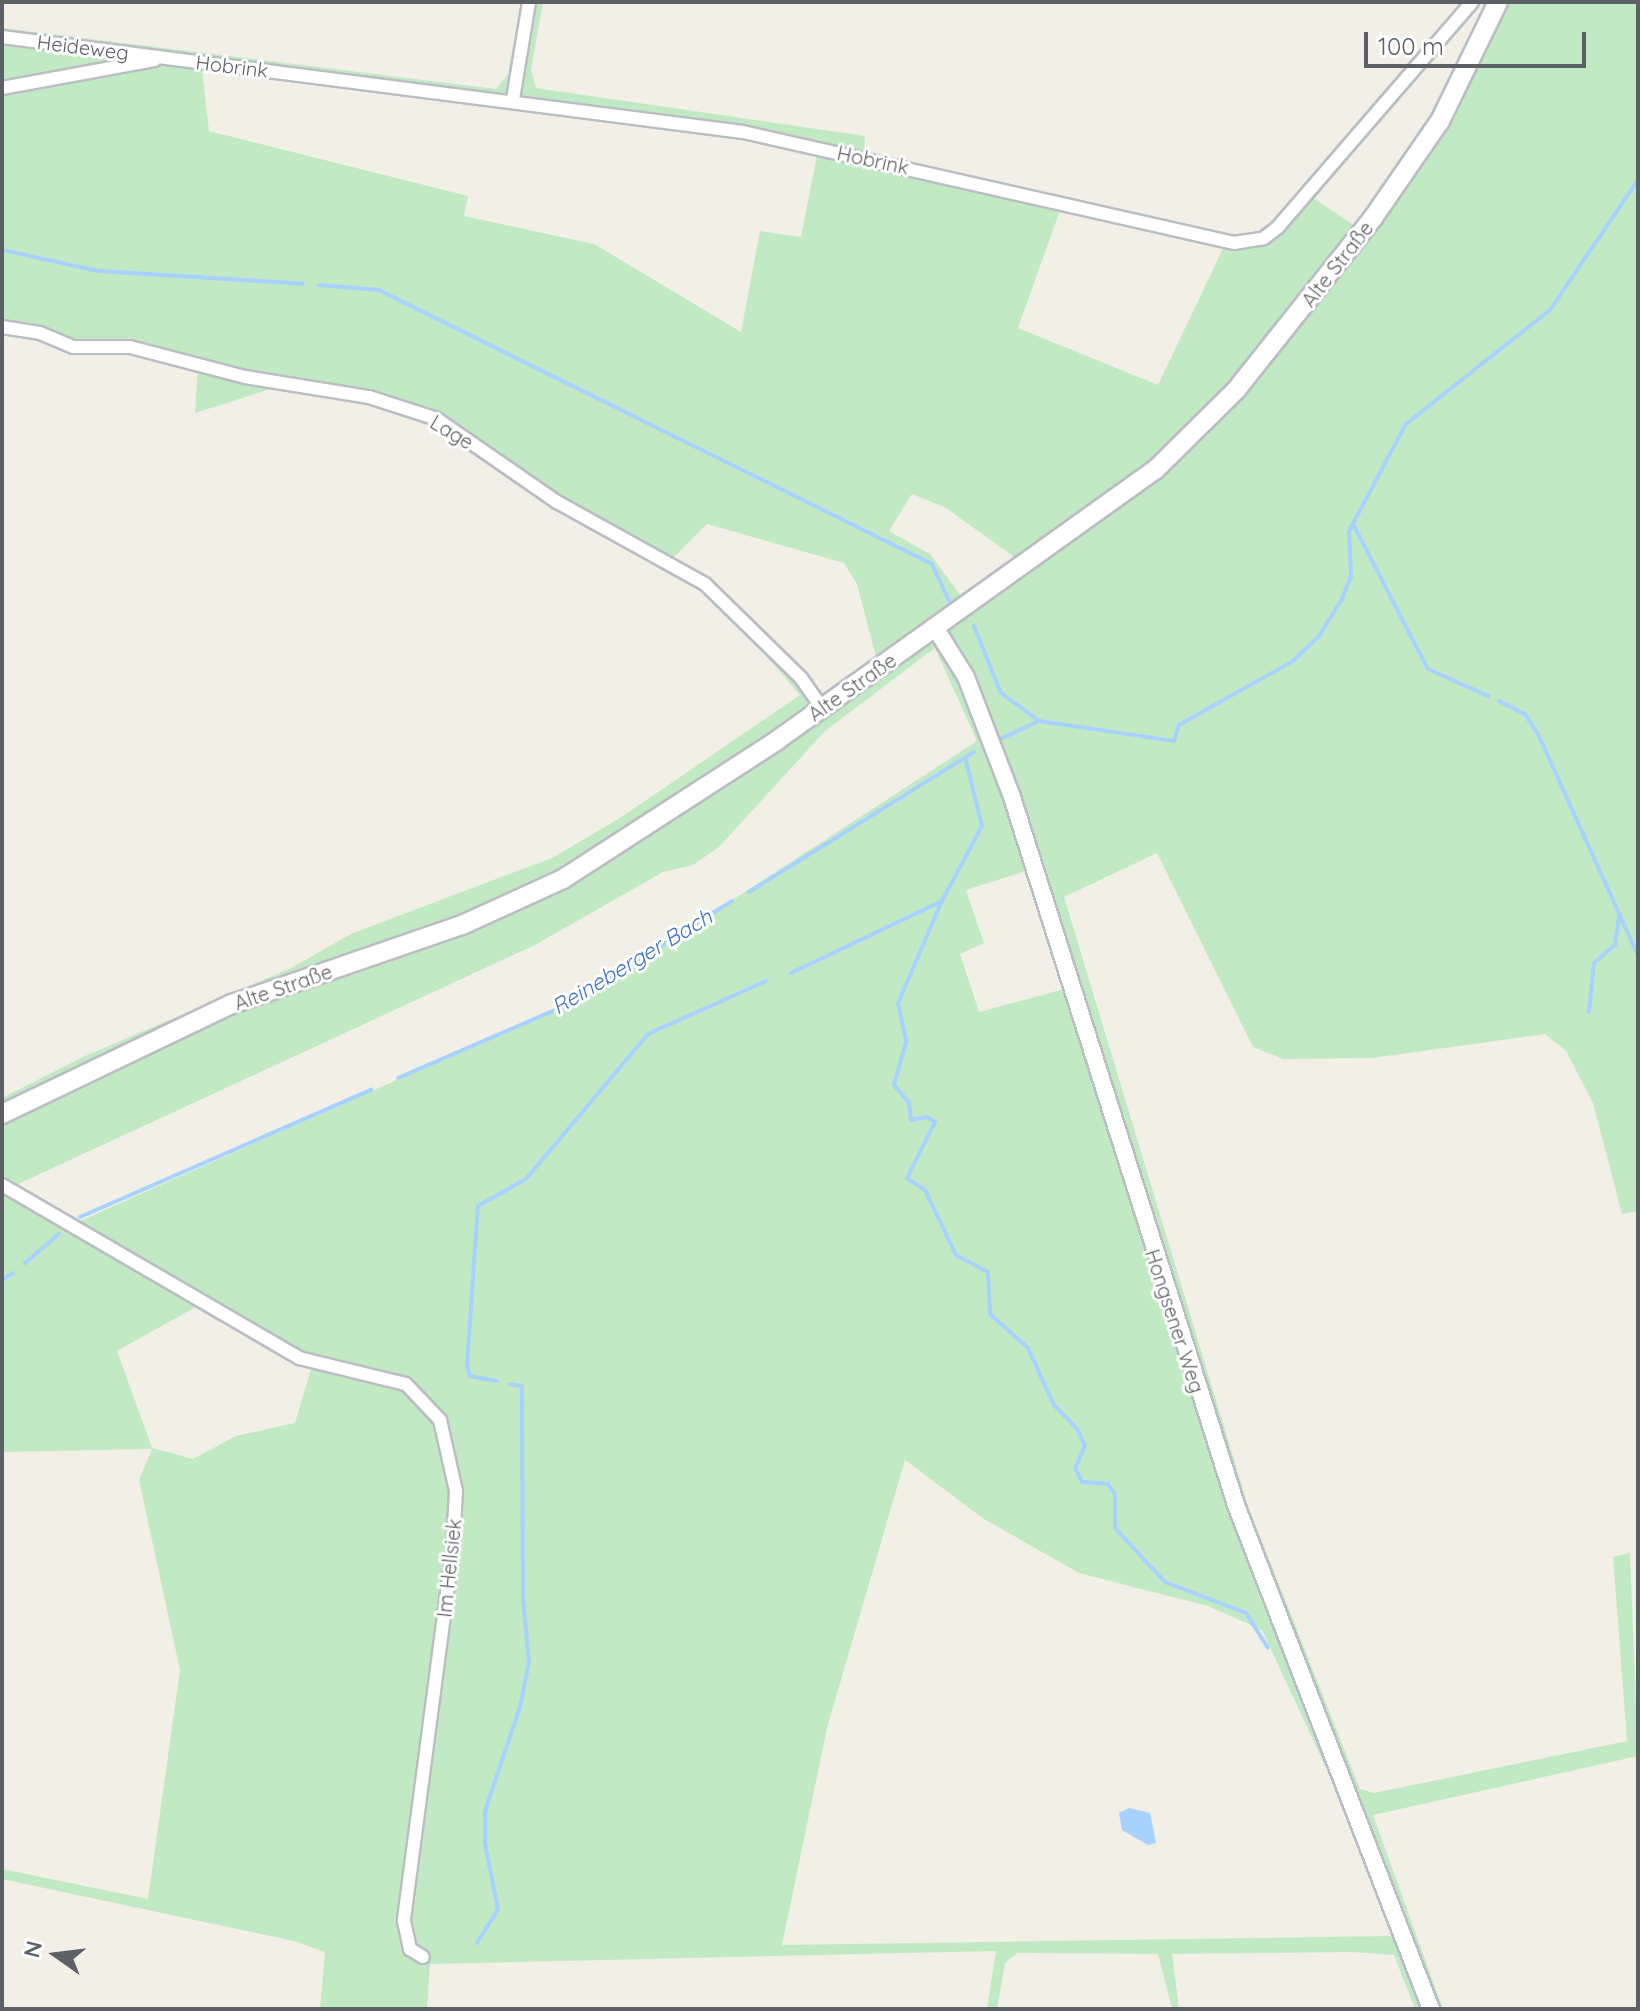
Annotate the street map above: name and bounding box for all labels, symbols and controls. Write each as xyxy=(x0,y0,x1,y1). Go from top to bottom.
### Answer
scale bar xyxy=(1368,16,1590,66)
street label: Heideweg xyxy=(36,29,130,65)
text: 100 m xyxy=(1378,31,1444,61)
street label: Hobrink xyxy=(194,50,270,82)
street label: Hobrink xyxy=(835,141,911,179)
street label: Alte Straße xyxy=(1296,216,1378,312)
street label: Lage xyxy=(426,410,478,454)
street label: Alte Straße xyxy=(803,648,901,726)
water label: Reineberger Bach xyxy=(547,904,717,1020)
street label: Alte Straße xyxy=(231,959,335,1015)
street label: Hongsener Weg xyxy=(1140,1246,1210,1396)
street label: Im Hellsiek xyxy=(432,1517,466,1619)
north arrow xyxy=(16,1915,96,1995)
text: N xyxy=(17,1938,48,1960)

